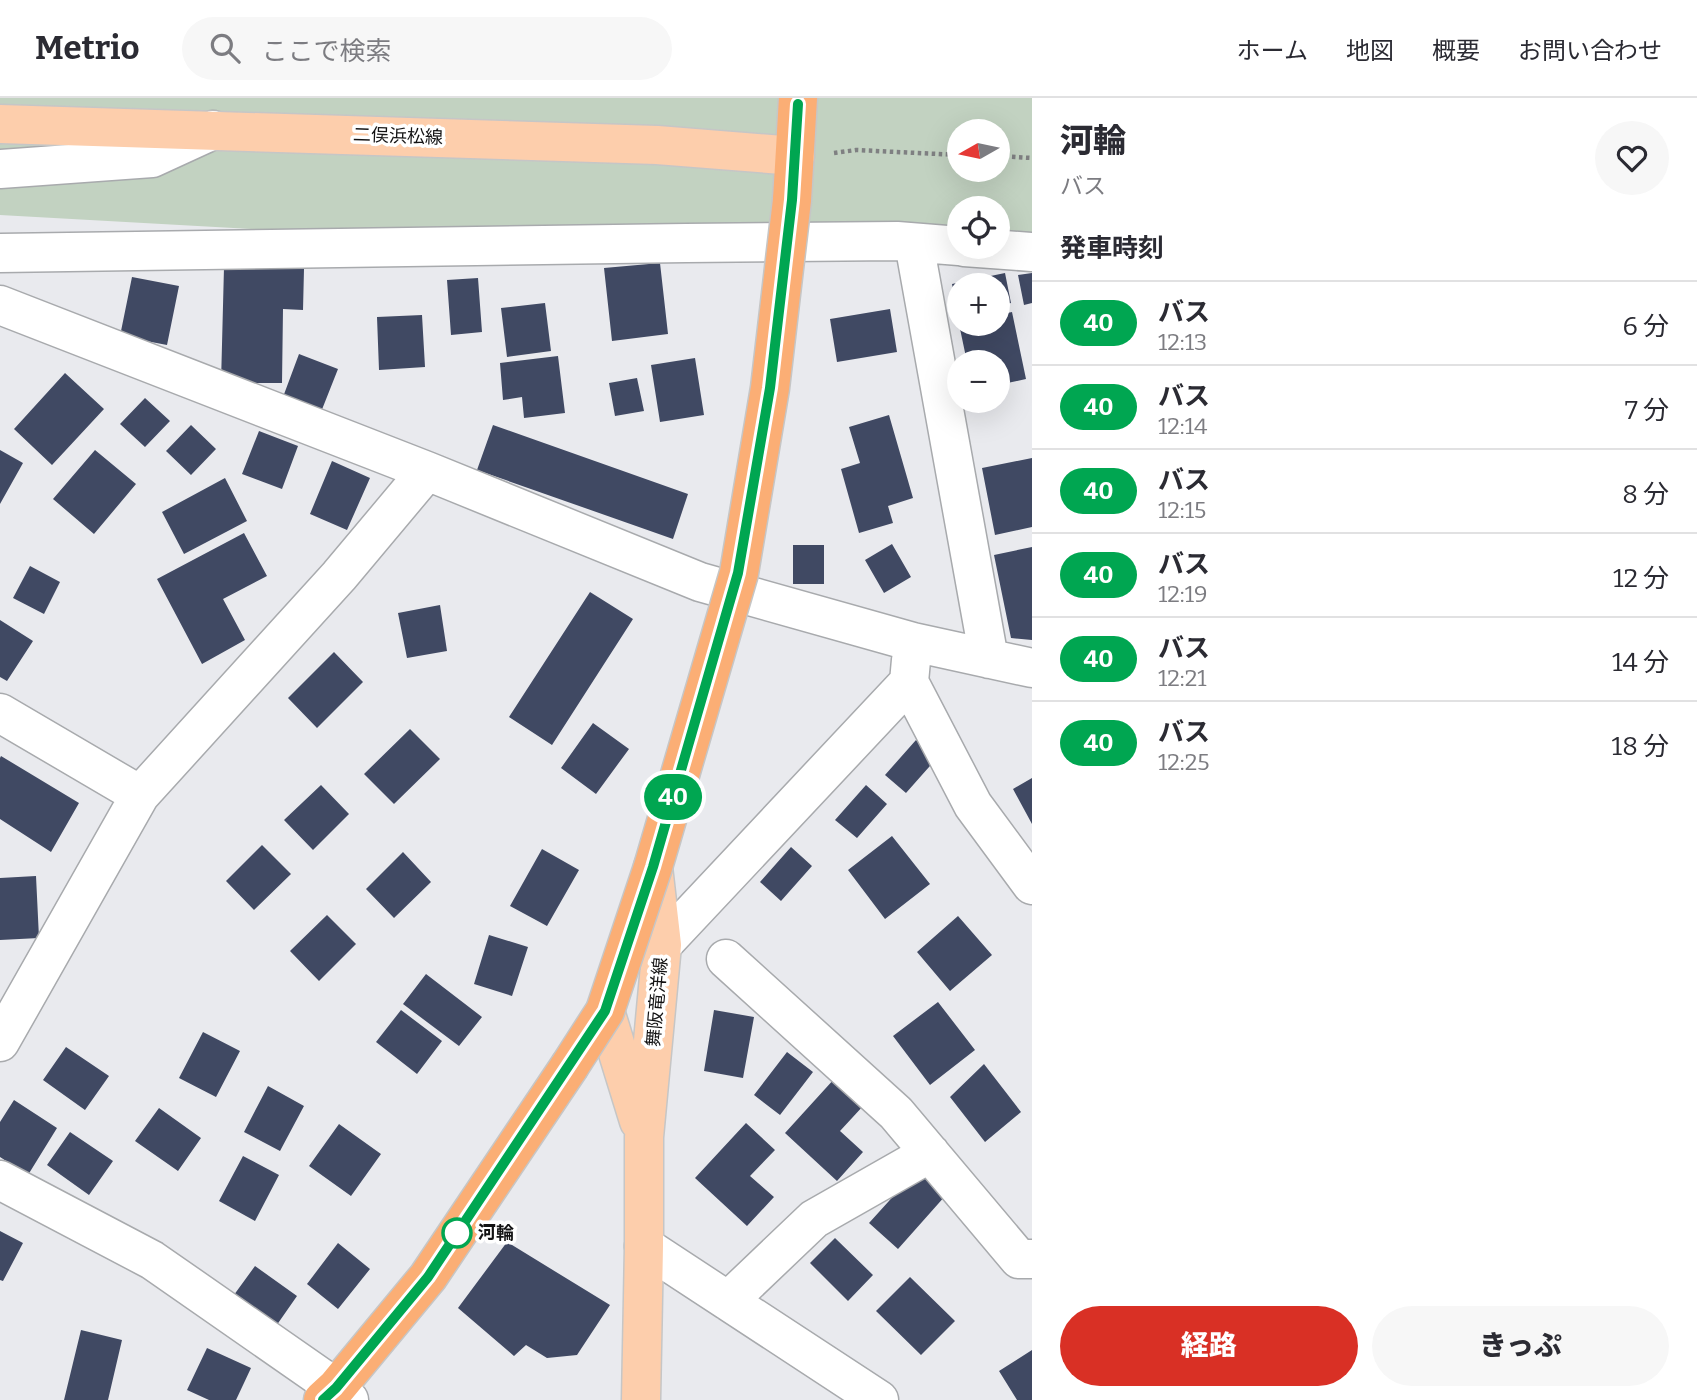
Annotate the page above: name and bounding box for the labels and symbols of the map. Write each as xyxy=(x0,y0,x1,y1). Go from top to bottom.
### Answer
north arrow xyxy=(947,119,1010,182)
street label: 二俣浜松線 xyxy=(353,123,443,149)
line badge: 40 xyxy=(642,774,704,820)
street label: 舞阪竜洋線 xyxy=(642,956,672,1048)
marker: 河輪 xyxy=(442,1218,472,1248)
place label: 河輪 xyxy=(478,1222,514,1244)

